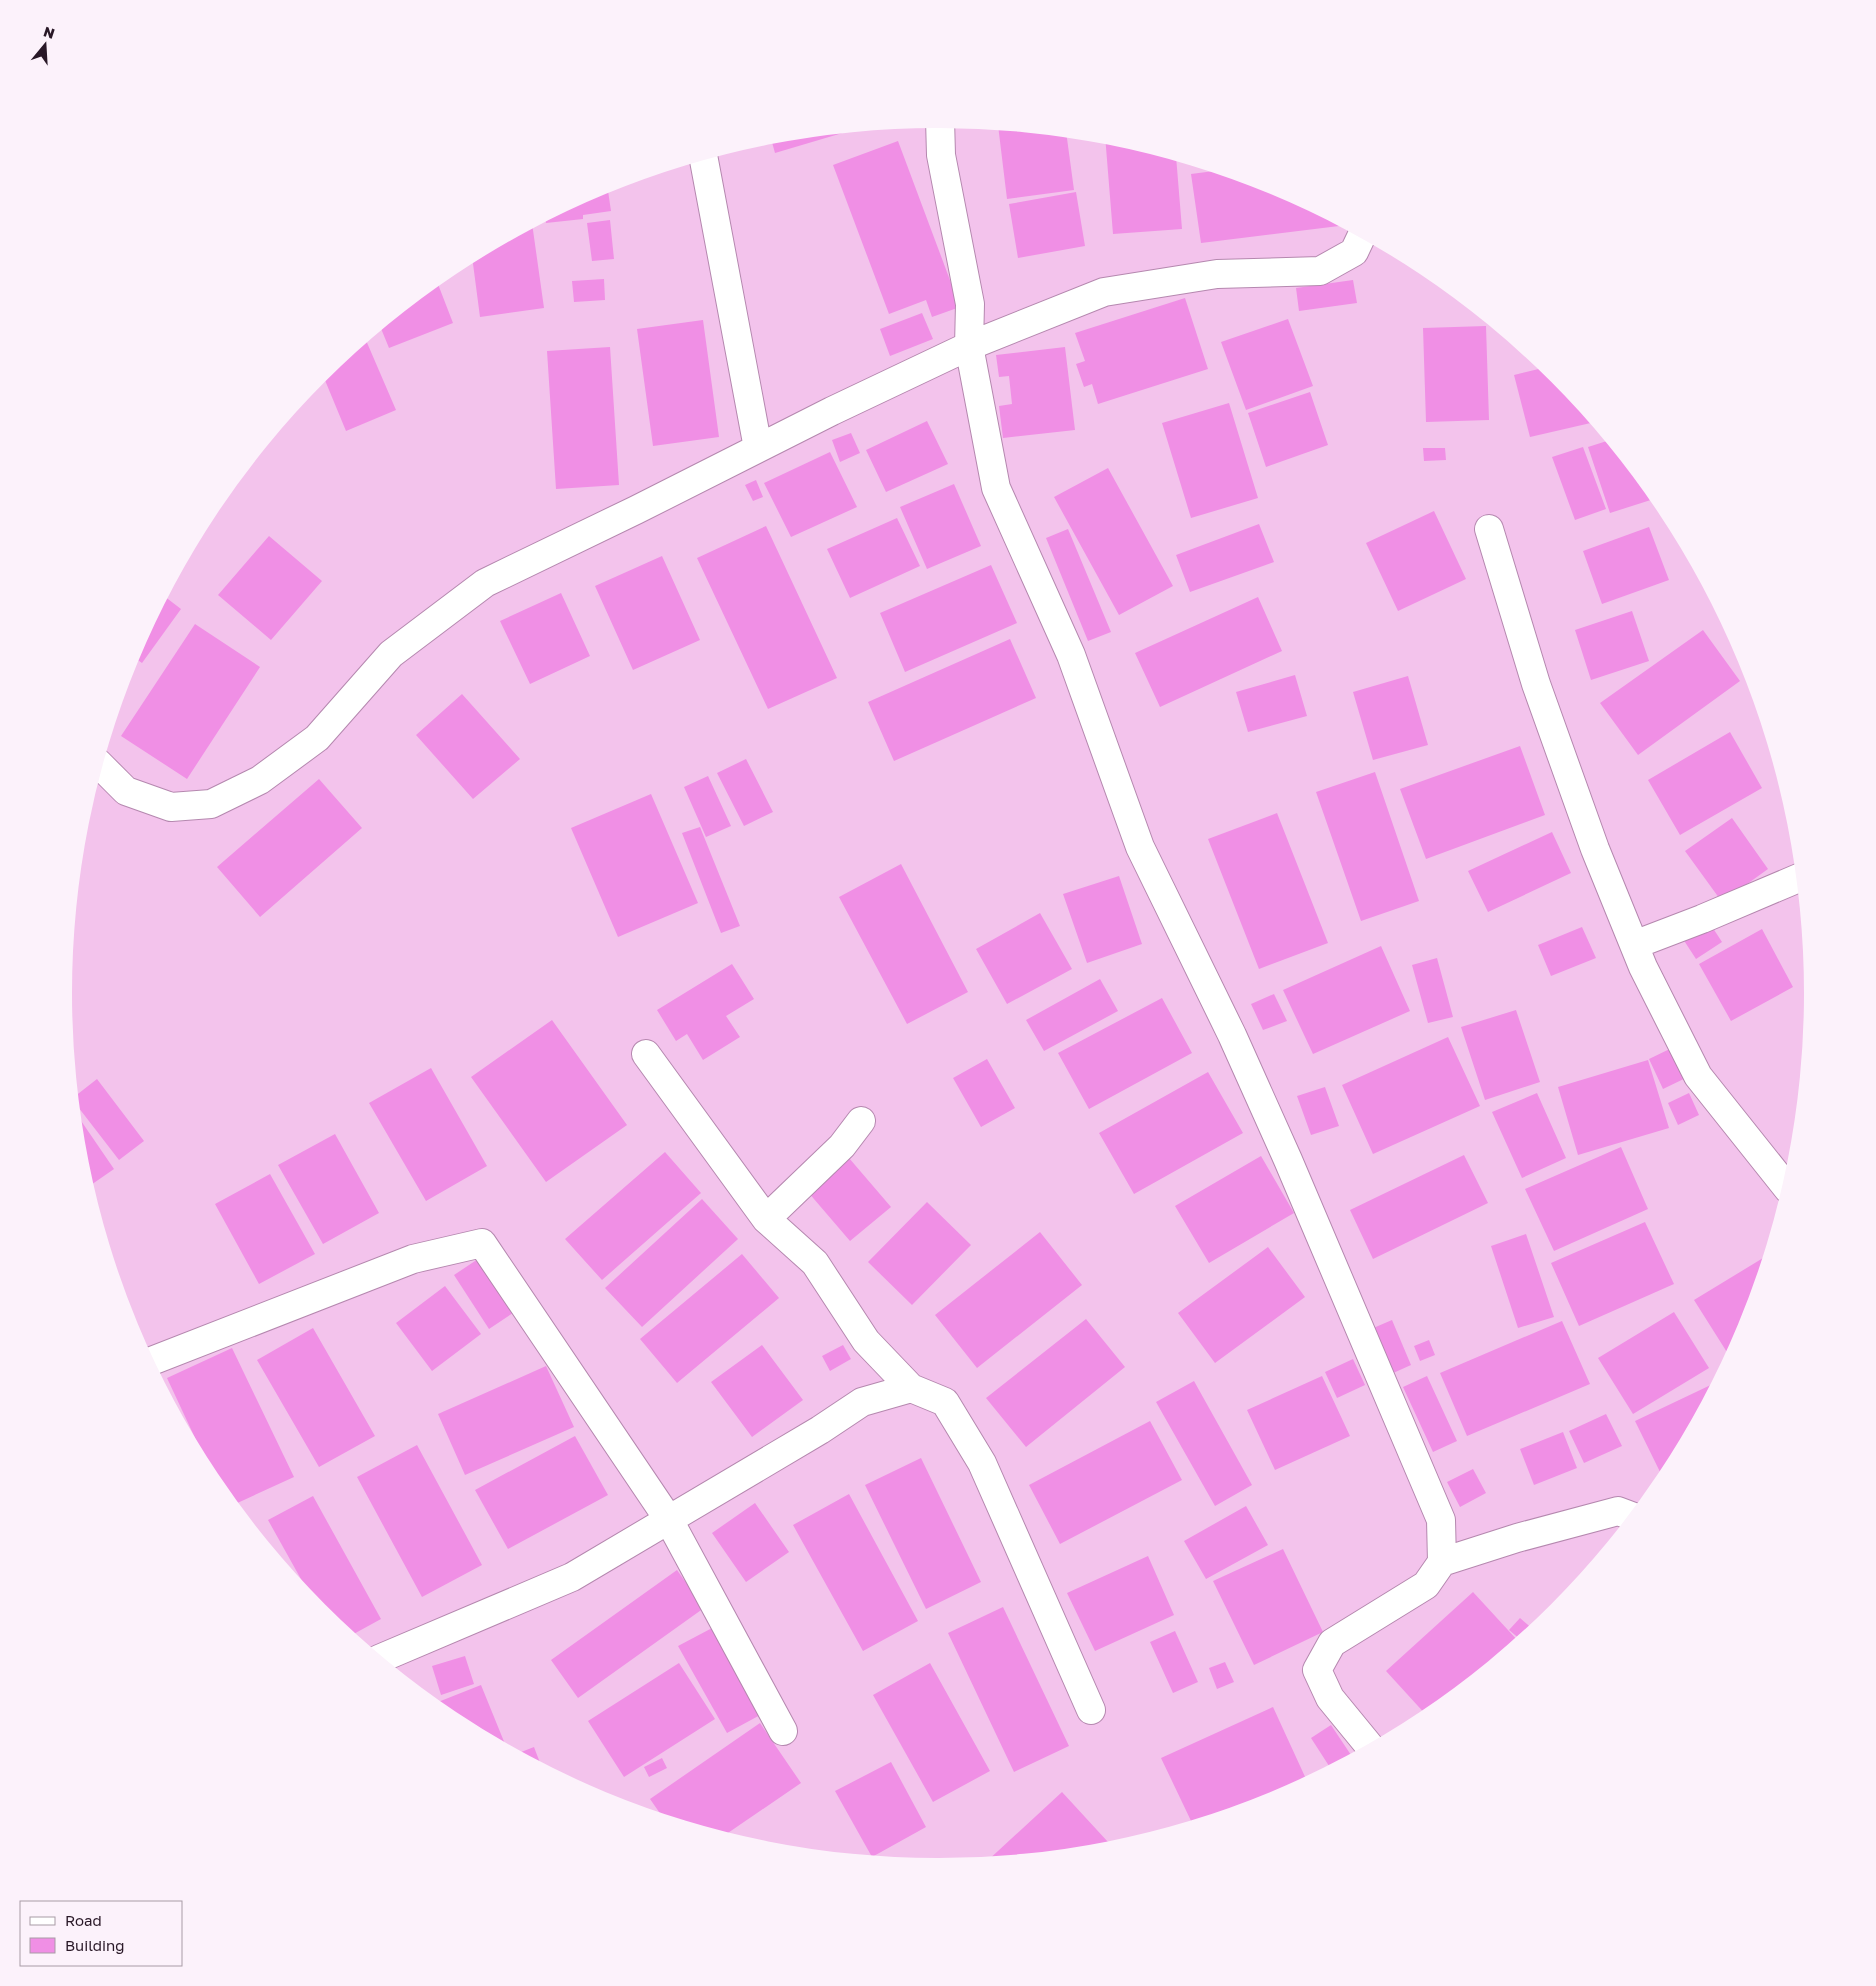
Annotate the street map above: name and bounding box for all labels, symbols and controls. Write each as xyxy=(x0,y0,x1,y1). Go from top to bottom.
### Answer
north arrow xyxy=(20,20,70,70)
text: N xyxy=(41,22,57,42)
legend xyxy=(20,1901,182,1966)
text: Road xyxy=(65,1911,102,1929)
text: Building xyxy=(65,1936,125,1954)

